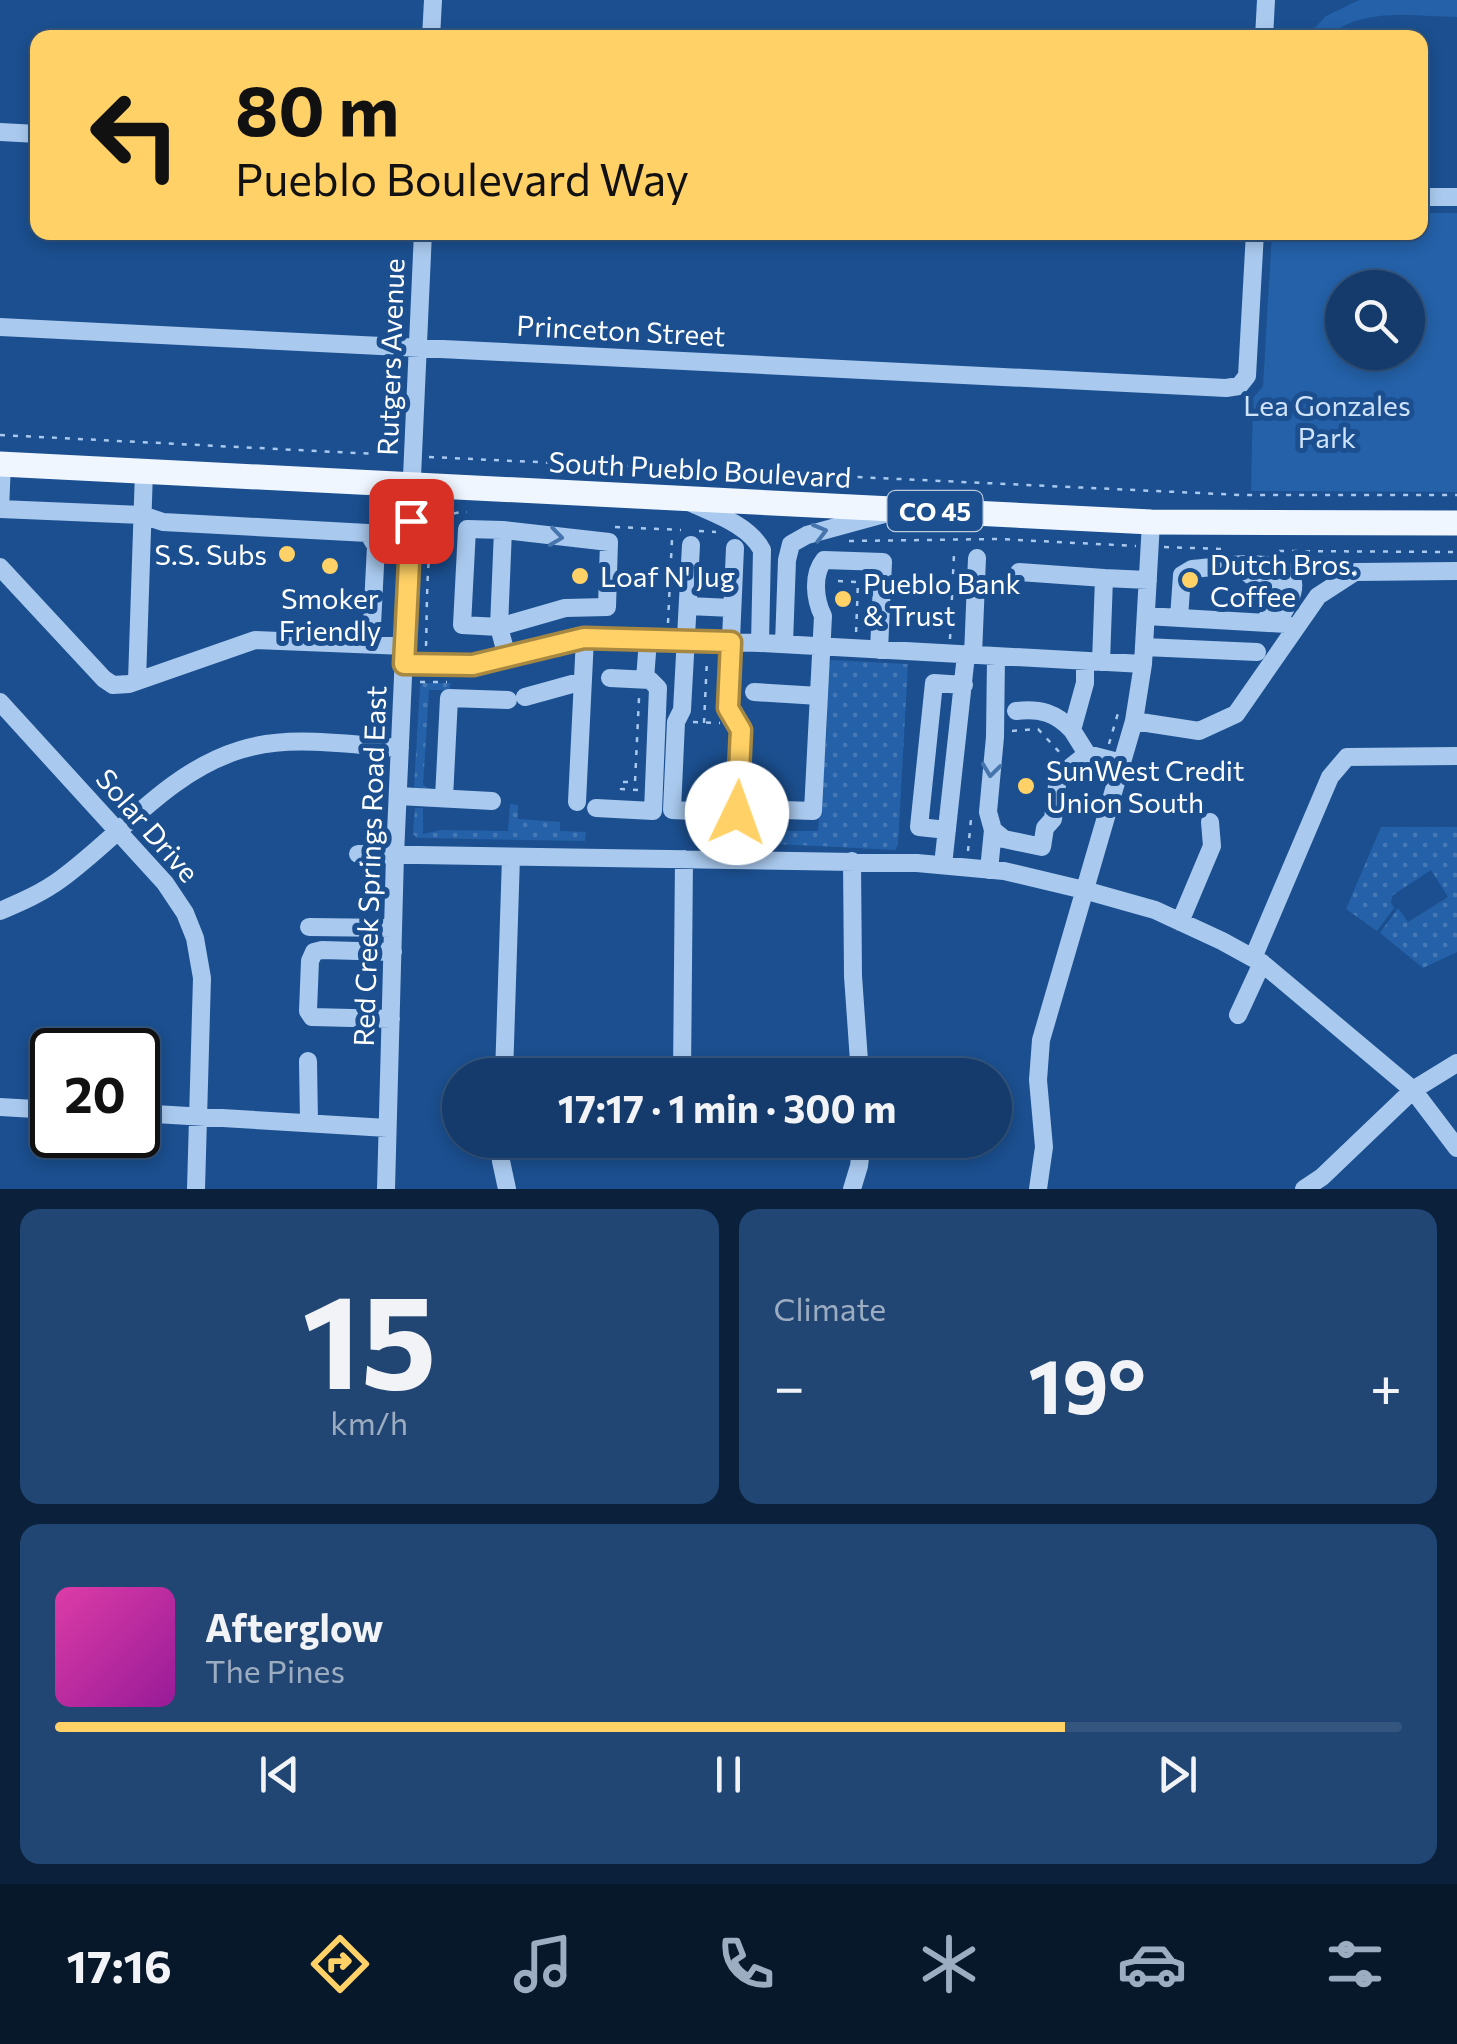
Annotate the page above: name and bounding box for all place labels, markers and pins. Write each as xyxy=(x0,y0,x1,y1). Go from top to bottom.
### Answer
pin xyxy=(369,479,454,564)
place label: S.S. Subs xyxy=(154,537,267,571)
marker: S.S. Subs xyxy=(276,543,298,565)
place label: Dutch Bros. Coffee xyxy=(1210,547,1357,613)
marker: Smoker Friendly xyxy=(319,555,341,577)
place label: Loaf N' Jug xyxy=(600,559,735,593)
marker: Loaf N' Jug xyxy=(569,565,591,587)
place label: Pueblo Bank & Trust xyxy=(863,566,1021,632)
marker: Dutch Bros. Coffee xyxy=(1179,569,1201,591)
place label: Smoker Friendly xyxy=(279,581,381,647)
marker: Pueblo Bank & Trust xyxy=(832,588,854,610)
place label: SunWest Credit Union South xyxy=(1046,753,1244,819)
marker: SunWest Credit Union South xyxy=(1015,775,1037,797)

